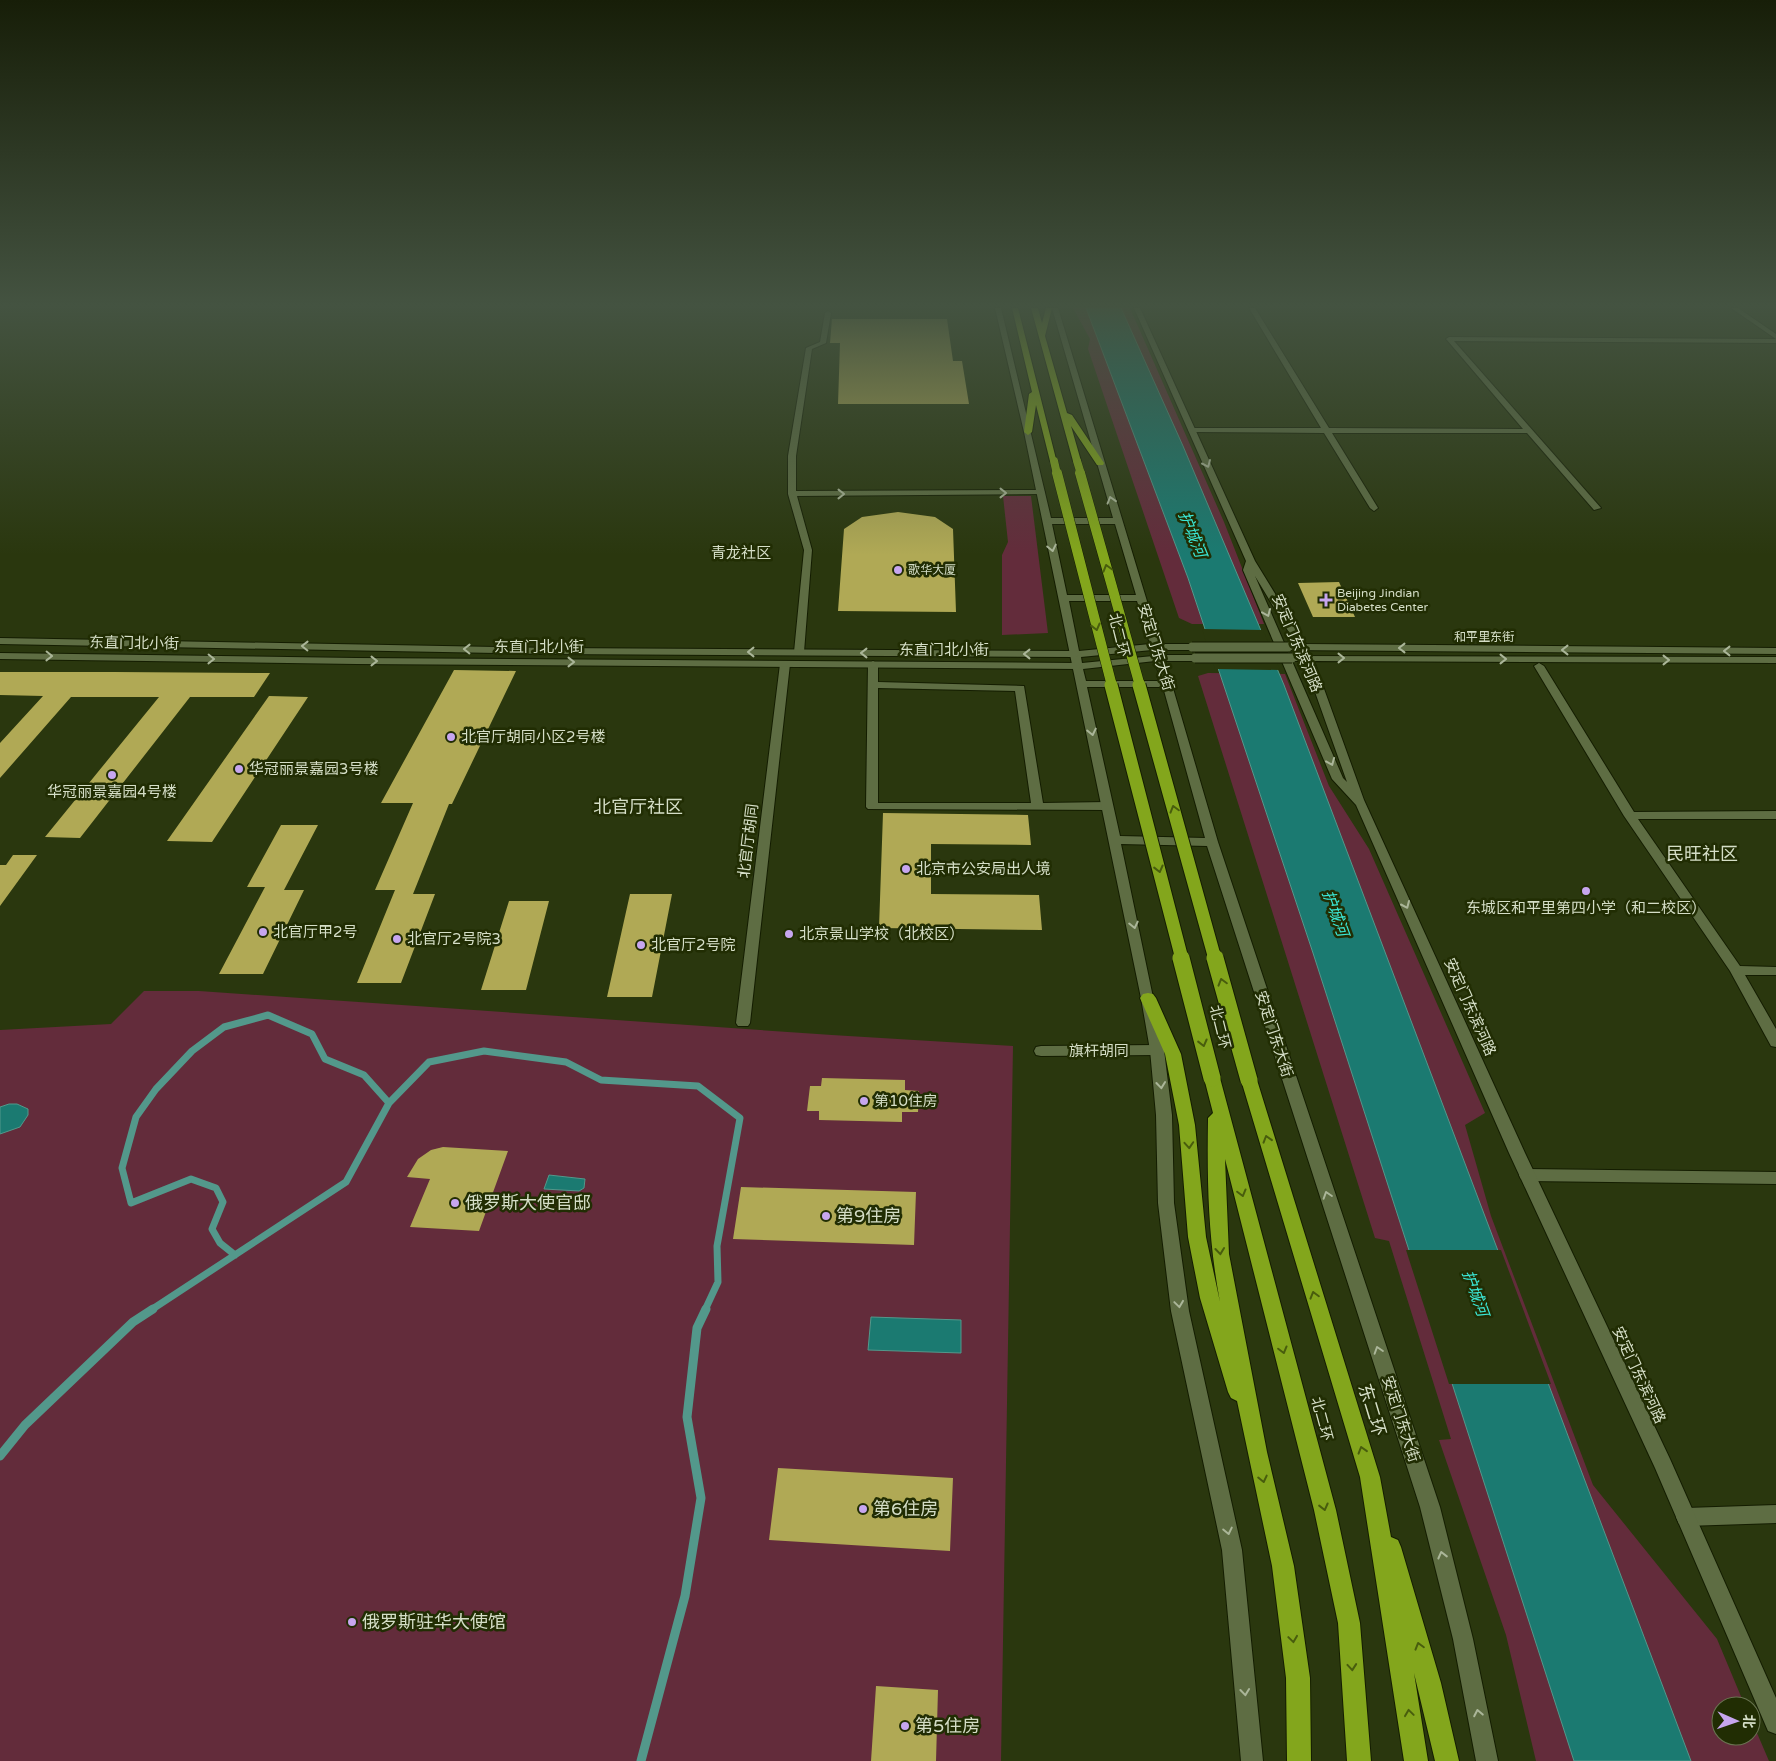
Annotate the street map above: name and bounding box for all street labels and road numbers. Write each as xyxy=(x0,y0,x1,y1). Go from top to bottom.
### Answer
street label: 安定门东滨河路 xyxy=(1268,591,1326,695)
street label: 安定门东大街 xyxy=(1134,601,1178,693)
street label: 北二环 xyxy=(1105,611,1133,659)
street label: 和平里东街 xyxy=(1454,630,1514,644)
street label: 东直门北小街 xyxy=(89,633,179,653)
street label: 东直门北小街 xyxy=(494,638,584,656)
street label: 东直门北小街 xyxy=(899,641,989,659)
street label: 北官厅胡同 xyxy=(734,803,762,879)
street label: 安定门东滨河路 xyxy=(1440,955,1500,1059)
street label: 安定门东大街 xyxy=(1252,988,1296,1080)
street label: 北二环 xyxy=(1206,1003,1234,1051)
street label: 旗杆胡同 xyxy=(1069,1042,1129,1060)
street label: 安定门东滨河路 xyxy=(1609,1324,1669,1426)
street label: 安定门东大街 xyxy=(1379,1373,1423,1465)
street label: 东二环 xyxy=(1354,1381,1390,1439)
street label: 北二环 xyxy=(1307,1395,1337,1443)

